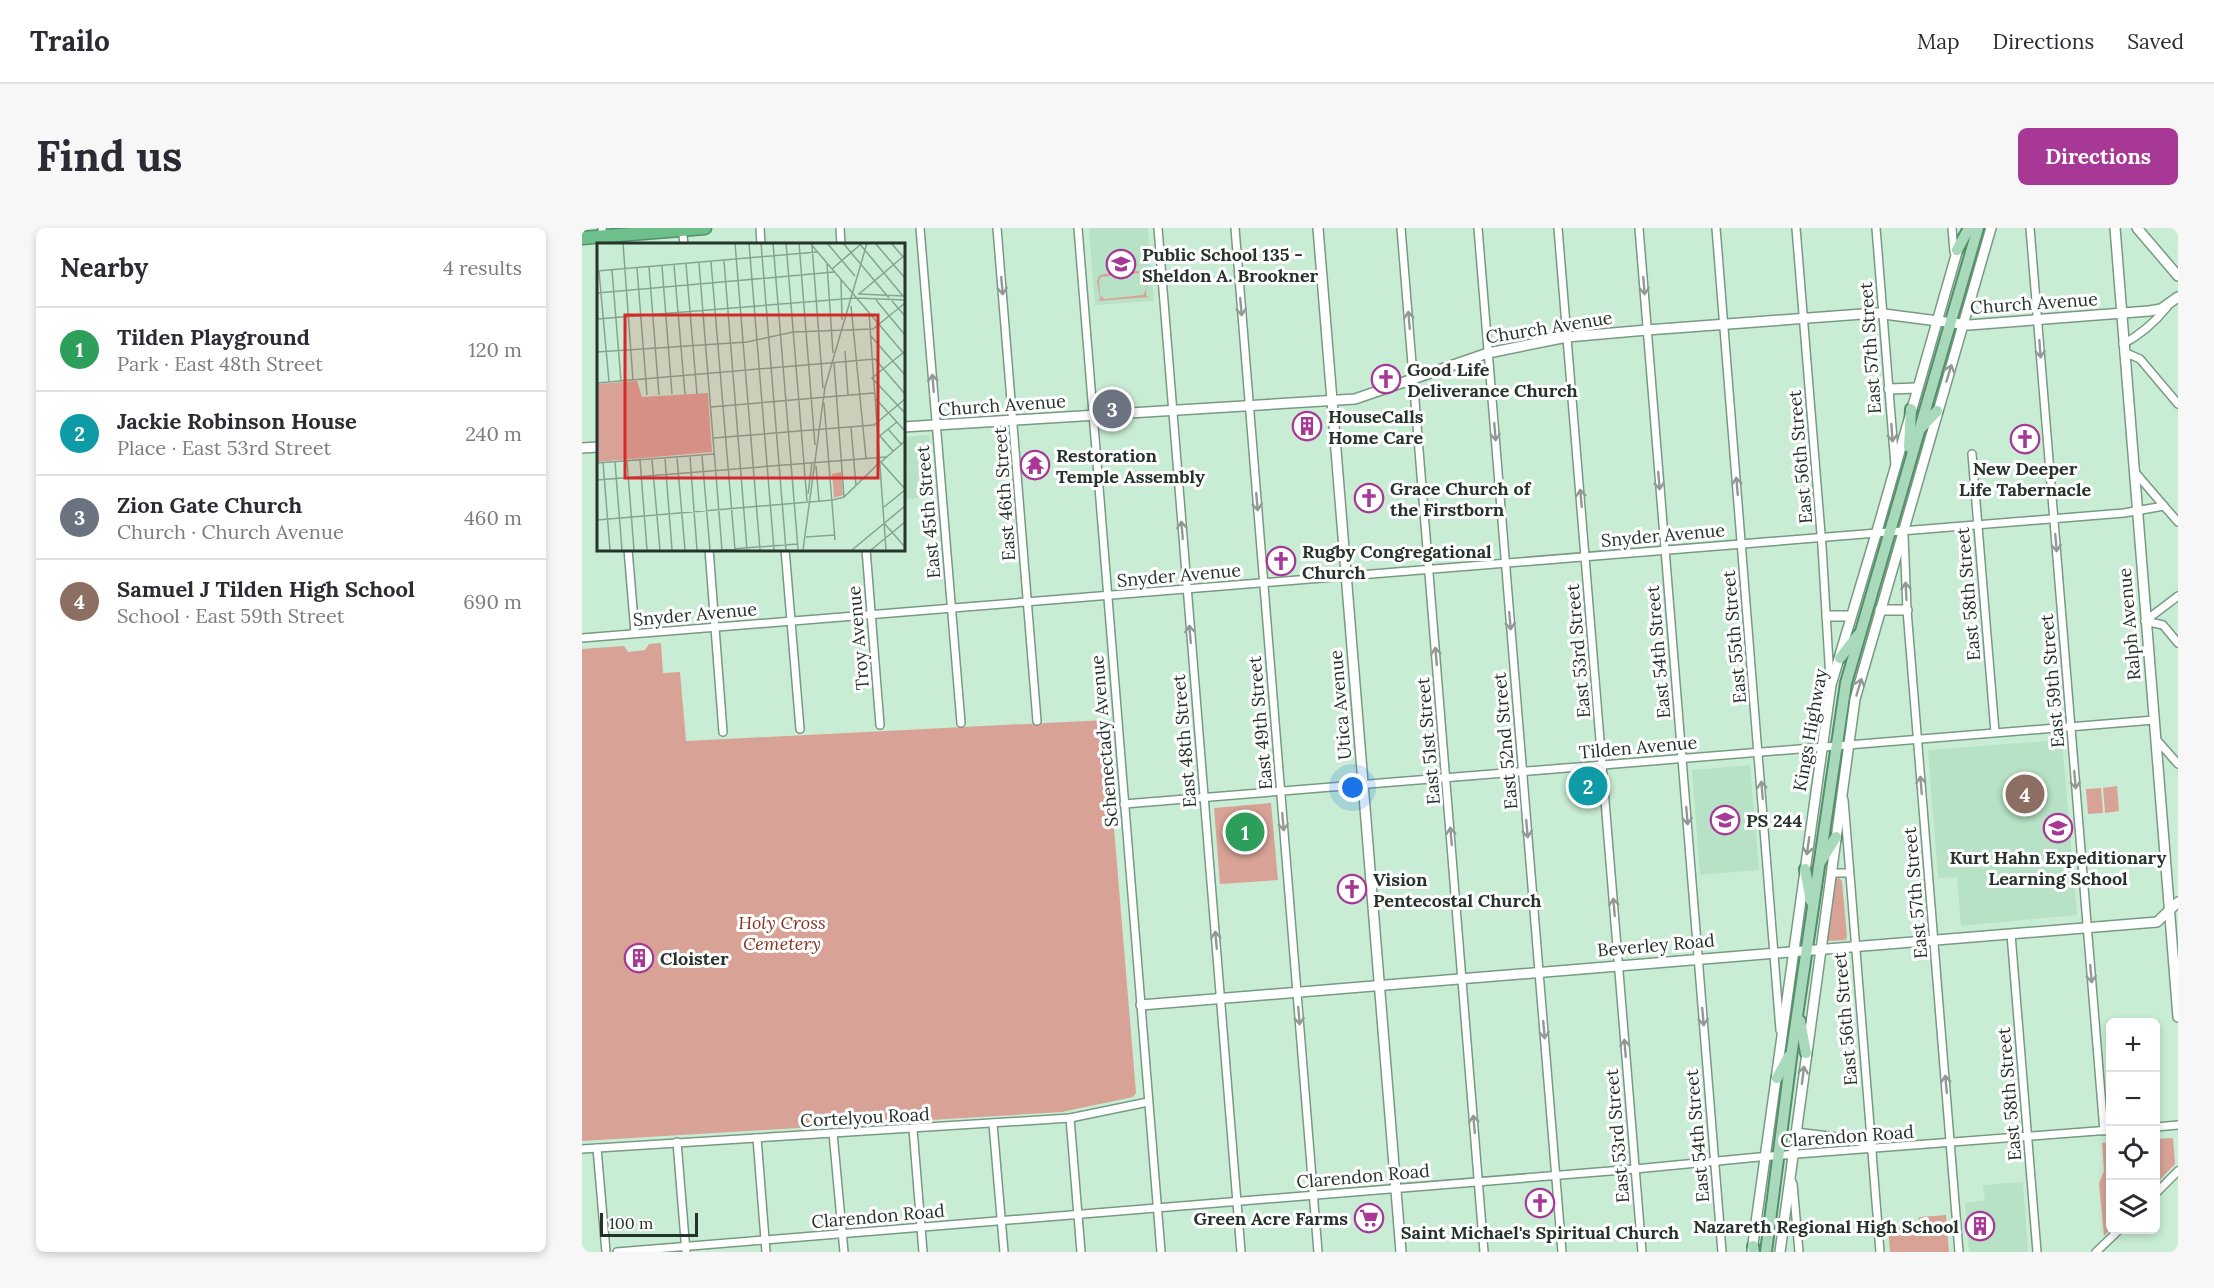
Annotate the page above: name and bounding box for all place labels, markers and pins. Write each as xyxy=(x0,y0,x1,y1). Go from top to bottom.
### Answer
place label: Public School 135 - Sheldon A. Brookner xyxy=(1142,243,1319,287)
school or university icon: Public School 135 - Sheldon A. Brookner xyxy=(1105,248,1137,280)
place label: Good Life Deliverance Church xyxy=(1407,358,1578,402)
church icon: Good Life Deliverance Church xyxy=(1370,363,1402,395)
pin: 3 xyxy=(1092,386,1132,432)
place label: HouseCalls Home Care xyxy=(1328,405,1424,449)
building icon: HouseCalls Home Care xyxy=(1291,410,1323,442)
church icon: New Deeper Life Tabernacle xyxy=(2009,423,2041,455)
place label: Restoration Temple Assembly xyxy=(1056,444,1205,488)
temple icon: Restoration Temple Assembly xyxy=(1019,449,1051,481)
place label: New Deeper Life Tabernacle xyxy=(1959,457,2092,501)
place label: Grace Church of the Firstborn xyxy=(1390,477,1532,521)
church icon: Grace Church of the Firstborn xyxy=(1353,482,1385,514)
place label: Rugby Congregational Church xyxy=(1302,540,1492,584)
church icon: Rugby Congregational Church xyxy=(1265,545,1297,577)
pin: 2 xyxy=(1568,764,1608,808)
pin: 4 xyxy=(2006,772,2044,816)
school or university icon: PS 244 xyxy=(1709,804,1741,836)
place label: PS 244 xyxy=(1746,809,1803,832)
pin: 1 xyxy=(1226,810,1264,854)
school or university icon: Kurt Hahn Expeditionary Learning School xyxy=(2042,812,2074,844)
place label: Kurt Hahn Expeditionary Learning School xyxy=(1950,846,2166,890)
place label: Vision Pentecostal Church xyxy=(1373,868,1541,912)
church icon: Vision Pentecostal Church xyxy=(1336,873,1368,905)
building icon: Cloister xyxy=(623,942,655,974)
place label: Cloister xyxy=(660,947,729,970)
church icon: Saint Michael's Spiritual Church xyxy=(1524,1187,1556,1219)
supermarket icon: Green Acre Farms xyxy=(1353,1202,1385,1234)
place label: Green Acre Farms xyxy=(1194,1207,1348,1230)
building icon: Nazareth Regional High School xyxy=(1964,1210,1996,1242)
place label: Nazareth Regional High School xyxy=(1693,1215,1959,1238)
place label: Saint Michael's Spiritual Church xyxy=(1401,1221,1679,1244)

